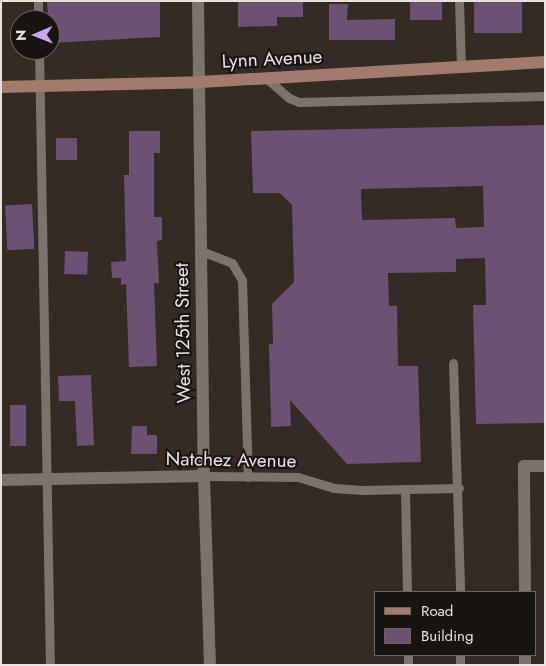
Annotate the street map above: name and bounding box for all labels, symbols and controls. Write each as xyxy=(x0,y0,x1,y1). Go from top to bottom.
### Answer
north arrow xyxy=(10,10,60,60)
text: N xyxy=(11,30,31,41)
street label: Lynn Avenue xyxy=(221,45,323,73)
street label: West 125th Street xyxy=(170,262,196,404)
street label: Natchez Avenue xyxy=(166,447,296,473)
legend xyxy=(374,591,536,656)
text: Road xyxy=(421,600,453,622)
text: Building xyxy=(421,625,473,647)

